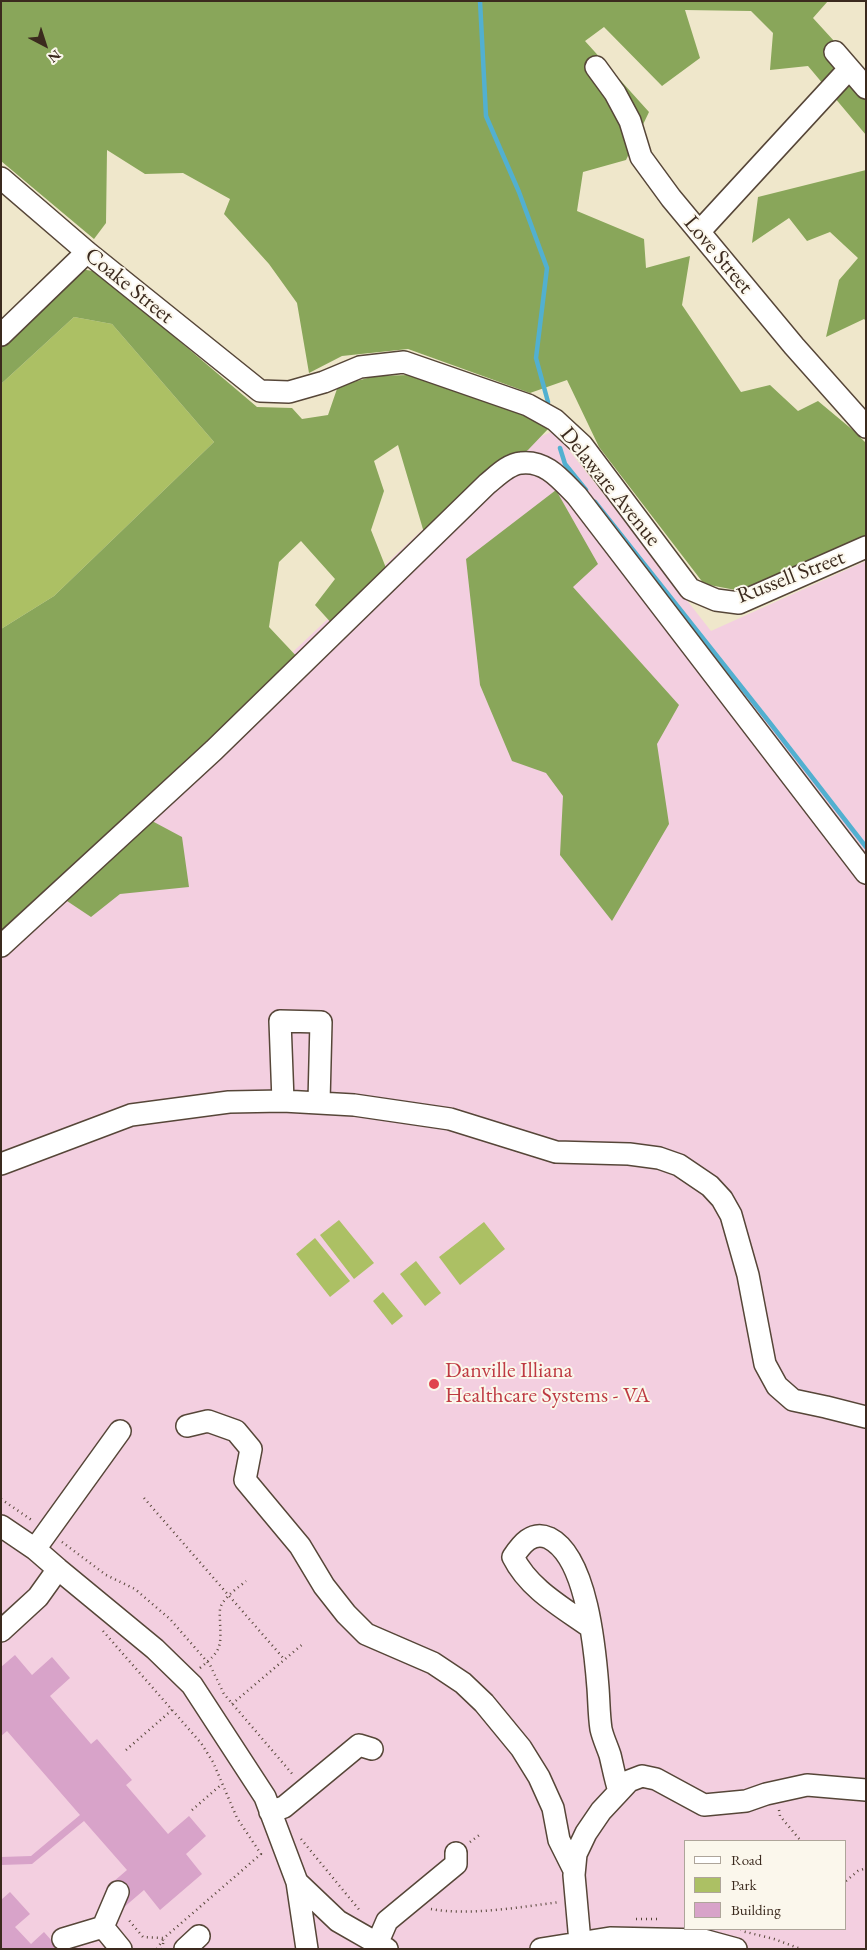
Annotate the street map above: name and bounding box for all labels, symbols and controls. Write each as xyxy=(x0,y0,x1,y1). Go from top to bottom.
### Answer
north arrow xyxy=(20,20,70,70)
text: N xyxy=(45,46,65,67)
street label: Love Street xyxy=(678,211,758,299)
street label: Coake Street xyxy=(79,242,179,330)
street label: Delaware Avenue xyxy=(554,422,666,552)
street label: Russell Street xyxy=(733,544,849,610)
place label: Danville Illiana Healthcare Systems - VA xyxy=(445,1358,650,1410)
marker: Danville Illiana Healthcare Systems - VA xyxy=(427,1377,441,1391)
legend xyxy=(684,1840,847,1930)
text: Road xyxy=(731,1850,762,1869)
text: Park xyxy=(731,1875,757,1894)
text: Building xyxy=(731,1900,781,1919)

